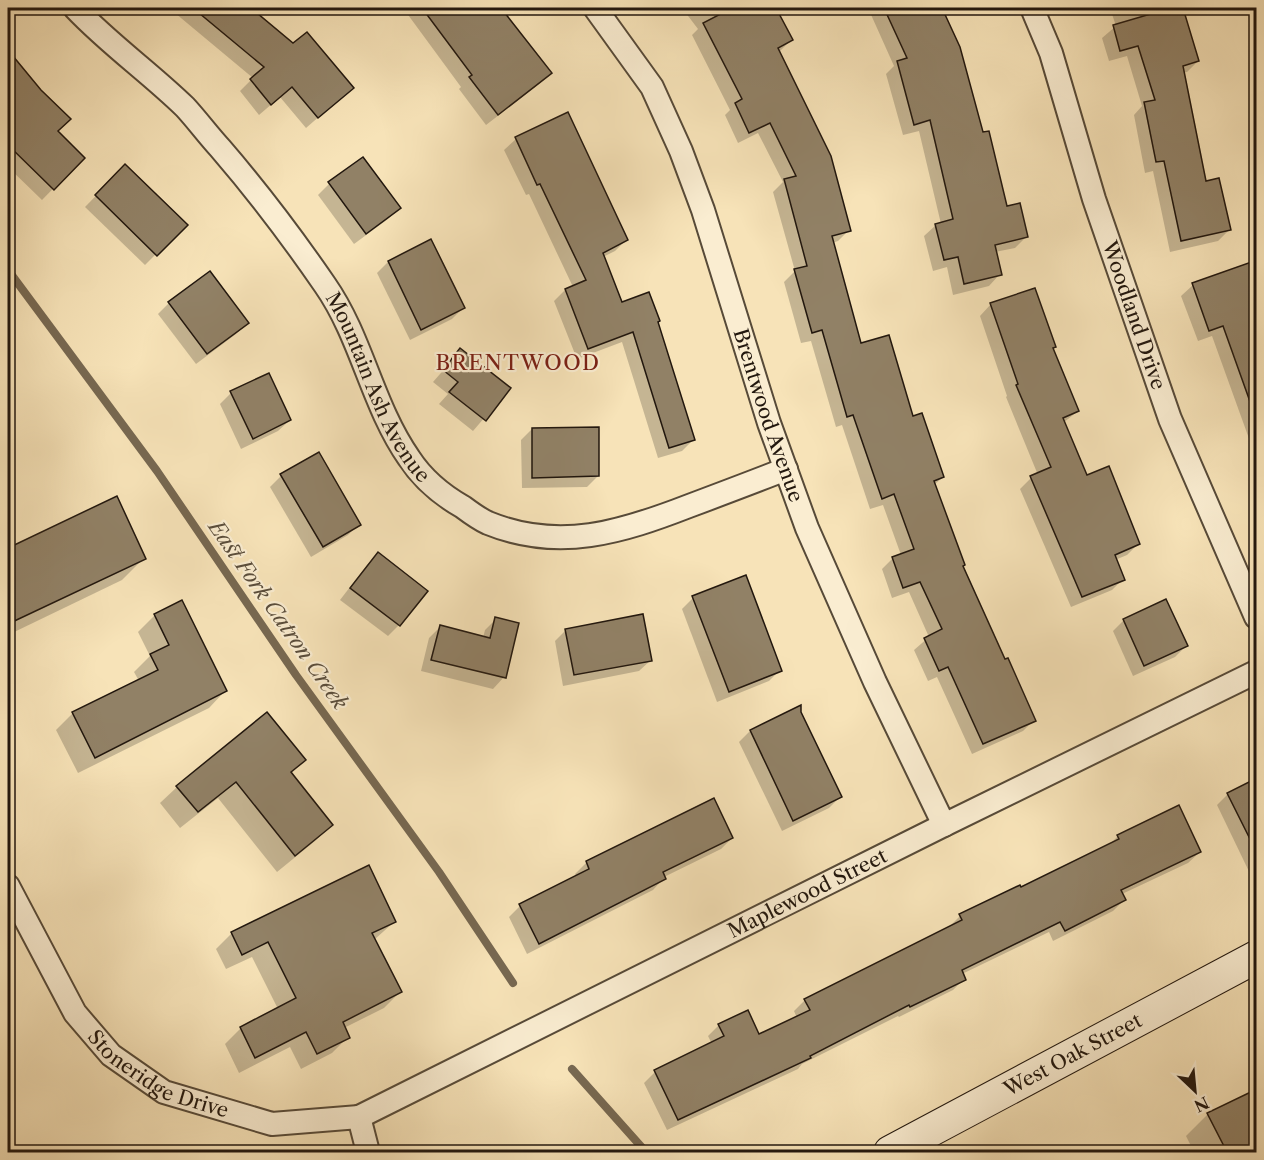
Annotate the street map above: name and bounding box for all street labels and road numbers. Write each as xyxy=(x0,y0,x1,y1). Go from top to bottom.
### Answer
street label: Woodland Drive xyxy=(1097,237,1171,393)
street label: Mountain Ash Avenue xyxy=(321,288,435,487)
street label: Brentwood Avenue xyxy=(728,326,809,505)
street label: Maplewood Street xyxy=(724,844,891,943)
street label: West Oak Street xyxy=(999,1008,1146,1102)
street label: Stoneridge Drive xyxy=(83,1025,232,1122)

